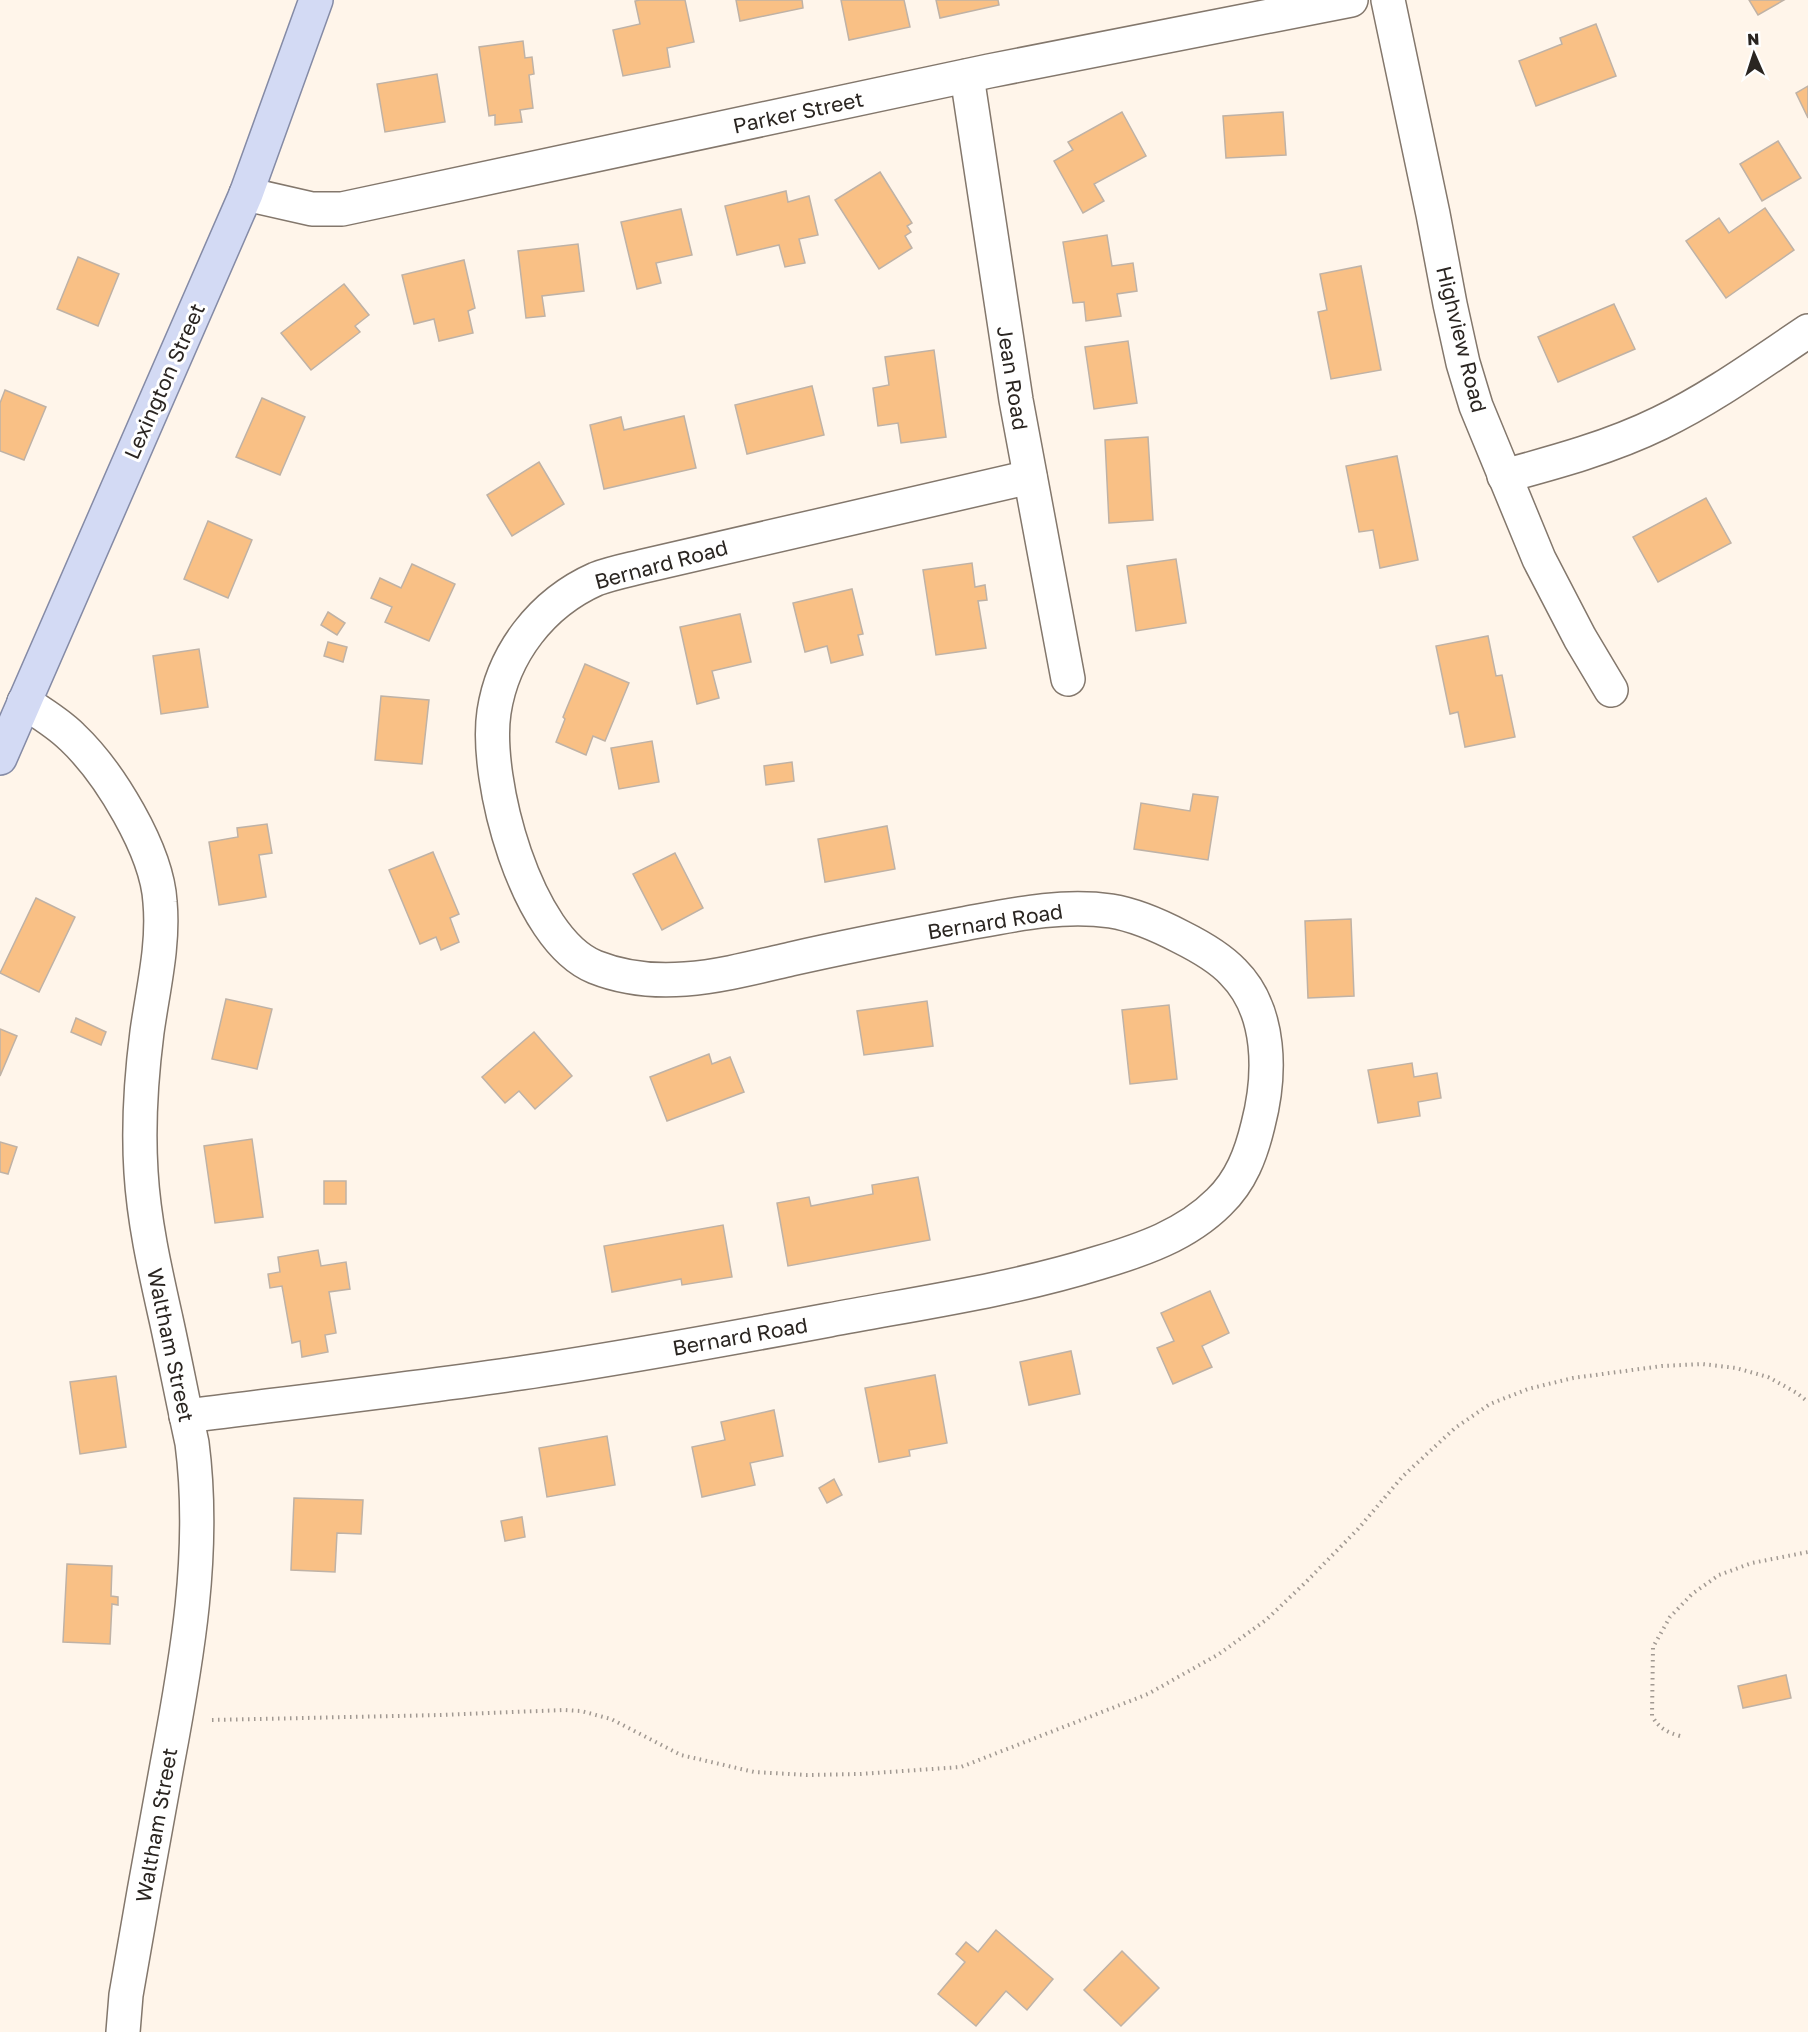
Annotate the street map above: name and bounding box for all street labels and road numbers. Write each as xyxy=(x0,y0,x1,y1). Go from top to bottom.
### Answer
street label: Parker Street xyxy=(730,85,866,139)
street label: Highview Road xyxy=(1431,263,1493,415)
street label: Lexington Street xyxy=(118,299,210,463)
street label: Jean Road xyxy=(992,324,1034,432)
street label: Bernard Road xyxy=(592,534,730,594)
street label: Bernard Road xyxy=(925,897,1065,945)
street label: Waltham Street xyxy=(142,1266,200,1424)
street label: Bernard Road xyxy=(670,1311,810,1361)
street label: Waltham Street xyxy=(130,1746,182,1904)

